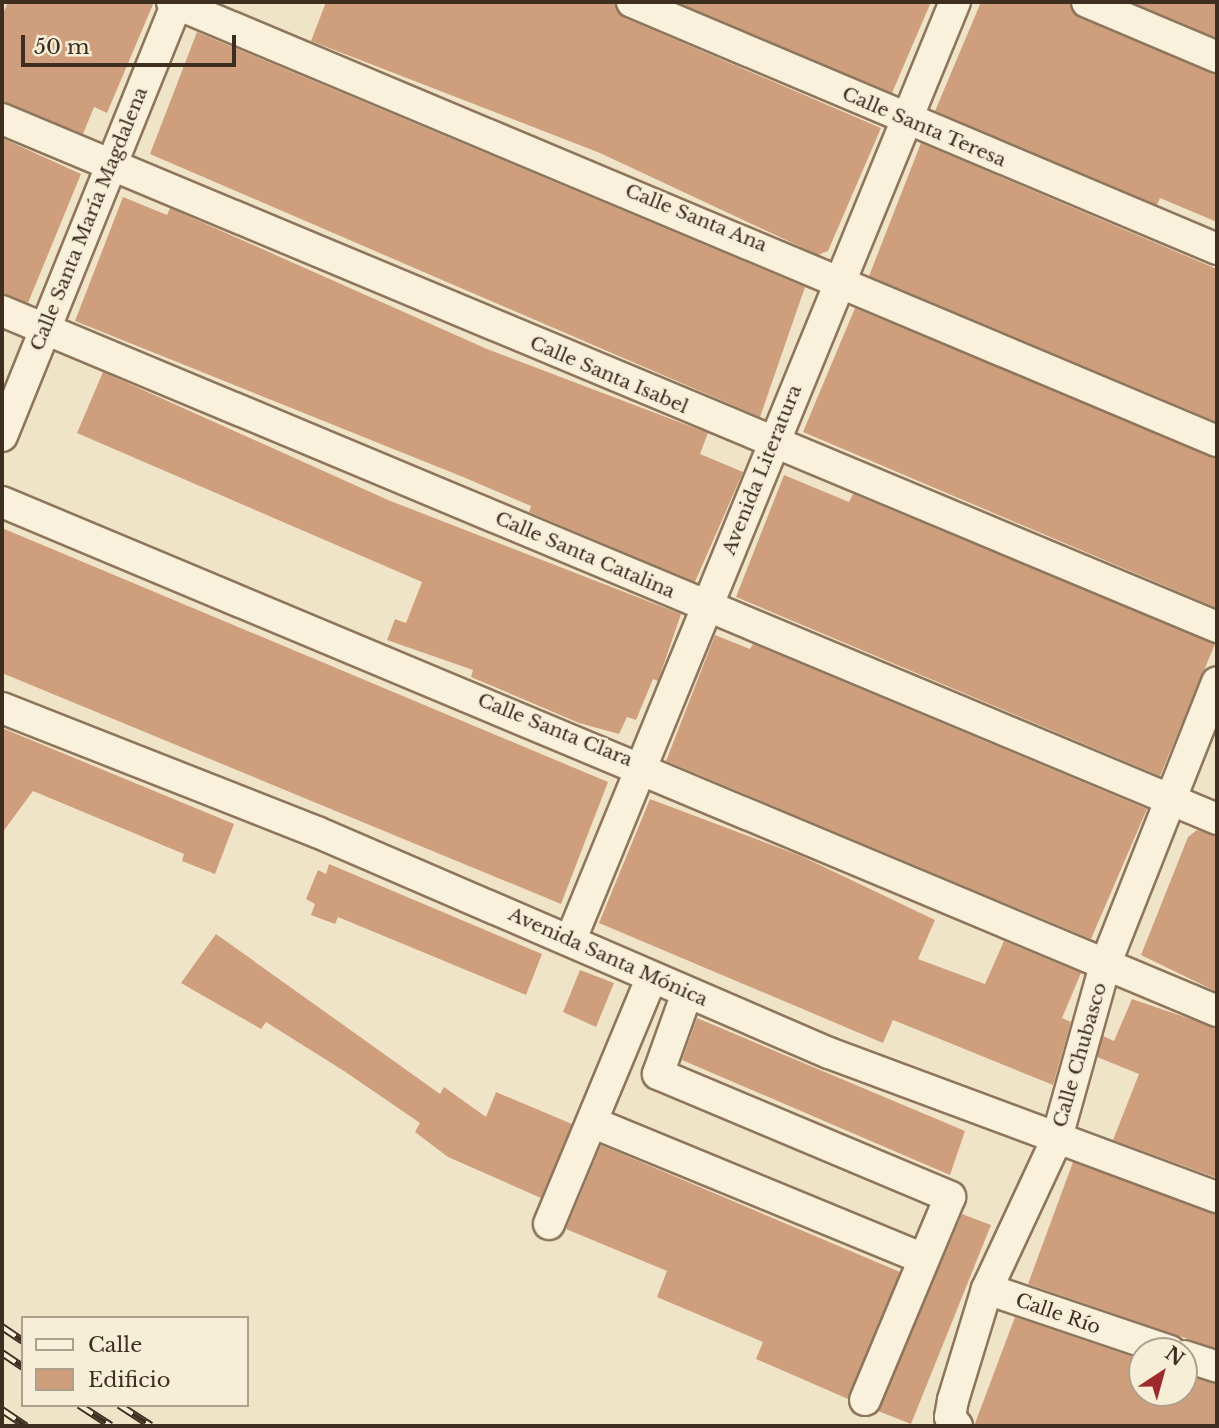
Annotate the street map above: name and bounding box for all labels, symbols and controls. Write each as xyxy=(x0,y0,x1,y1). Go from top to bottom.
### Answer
scale bar xyxy=(24,21,240,65)
text: 50 m xyxy=(34,34,89,60)
street label: Calle Santa Teresa xyxy=(838,82,1010,172)
street label: Calle Santa María Magdalena xyxy=(25,84,153,354)
street label: Calle Santa Ana xyxy=(621,179,771,257)
street label: Calle Santa Isabel xyxy=(526,331,692,419)
street label: Avenida Literatura xyxy=(717,382,807,558)
street label: Calle Santa Catalina xyxy=(492,507,678,603)
street label: Calle Santa Clara xyxy=(474,689,636,771)
street label: Avenida Santa Mónica xyxy=(505,903,711,1011)
street label: Calle Chubasco xyxy=(1048,980,1112,1130)
street label: Calle Río xyxy=(1013,1289,1103,1339)
legend xyxy=(21,1316,248,1407)
text: Calle xyxy=(88,1332,142,1358)
north arrow xyxy=(1128,1337,1198,1407)
text: N xyxy=(1160,1342,1188,1371)
text: Edificio xyxy=(88,1367,170,1393)

